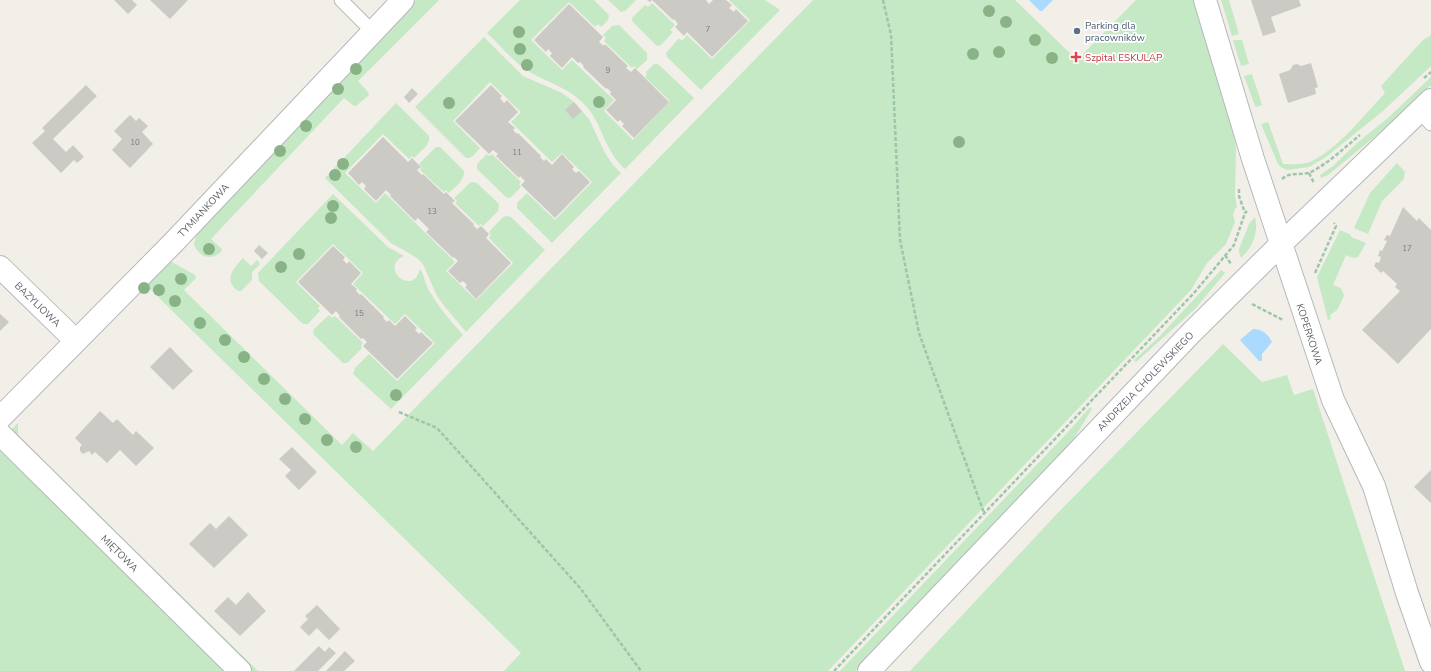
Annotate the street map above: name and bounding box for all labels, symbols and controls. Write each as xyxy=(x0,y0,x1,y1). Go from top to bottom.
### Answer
place label: Parking dla pracowników xyxy=(1085,19,1145,45)
house number: 7 xyxy=(706,24,711,35)
marker: Parking dla pracowników xyxy=(1072,26,1082,36)
marker: Szpital ESKULAP xyxy=(1070,51,1082,63)
place label: Szpital ESKULAP xyxy=(1085,51,1163,65)
house number: 9 xyxy=(606,65,611,76)
house number: 10 xyxy=(130,137,140,148)
house number: 11 xyxy=(512,147,522,158)
street label: TYMIANKOWA xyxy=(175,180,233,241)
house number: 13 xyxy=(427,206,437,217)
house number: 17 xyxy=(1402,243,1412,254)
street label: BAZYLIOWA xyxy=(11,279,64,331)
street label: KOPERKOWA xyxy=(1293,302,1326,367)
house number: 15 xyxy=(354,308,364,319)
street label: ANDRZEJA CHOLEWSKIEGO xyxy=(1094,329,1197,435)
street label: MIĘTOWA xyxy=(97,532,142,576)

